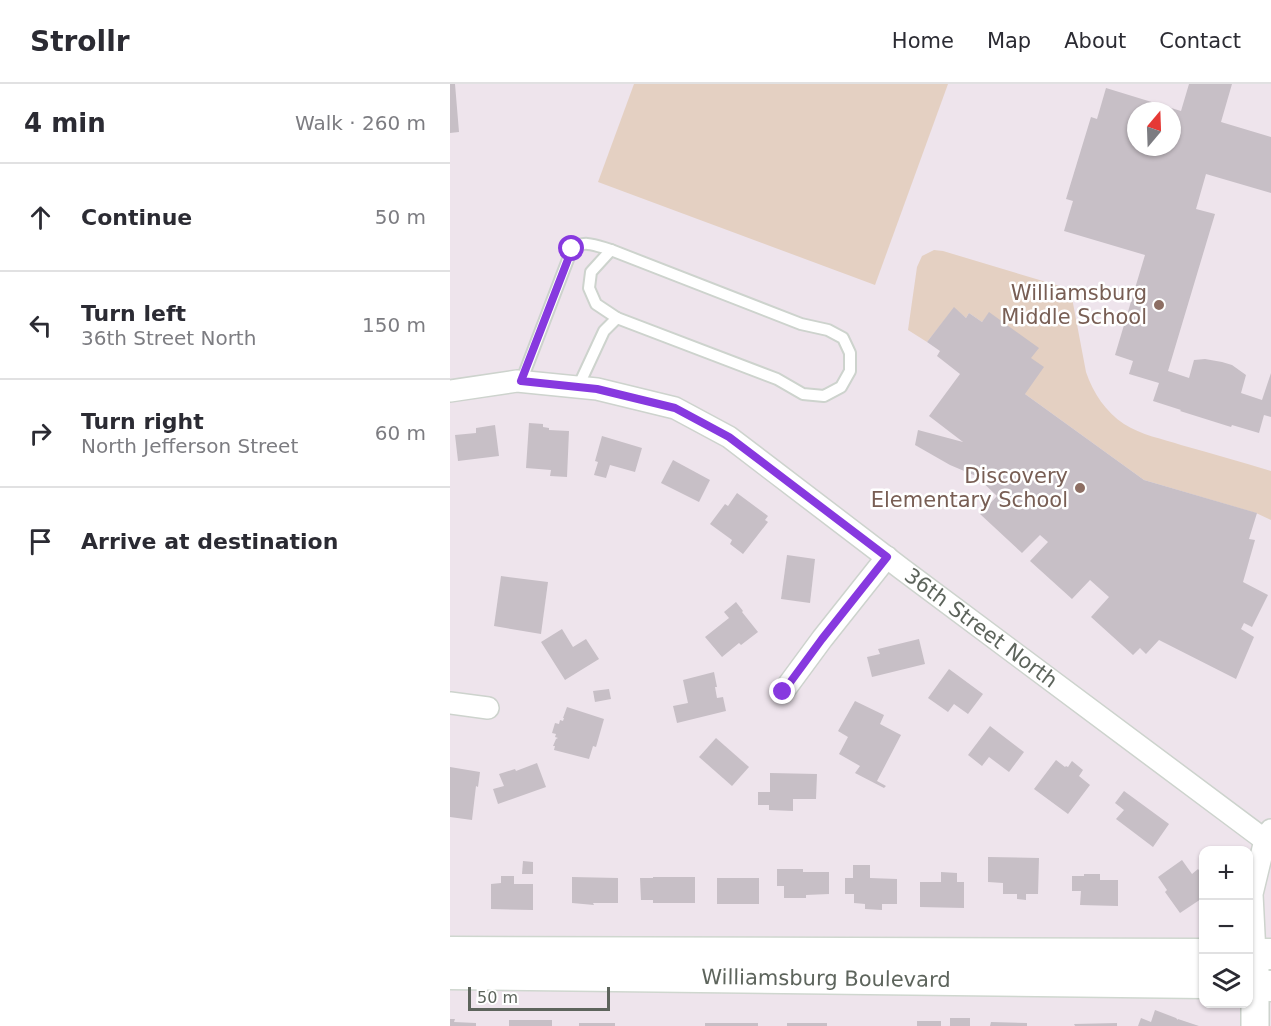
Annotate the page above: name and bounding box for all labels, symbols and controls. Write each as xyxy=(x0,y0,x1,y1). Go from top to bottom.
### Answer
text: Strollr xyxy=(30,25,130,58)
text: Home xyxy=(892,29,954,53)
text: Map xyxy=(987,29,1031,53)
text: About xyxy=(1064,29,1126,53)
text: Contact xyxy=(1159,29,1241,53)
north arrow xyxy=(1127,102,1181,156)
text: 4 min xyxy=(24,108,106,138)
text: Walk · 260 m xyxy=(295,111,426,135)
icon: ahead xyxy=(24,201,57,234)
text: Continue xyxy=(81,205,192,230)
text: 50 m xyxy=(375,205,426,229)
route start xyxy=(558,235,584,261)
place label: Williamsburg Middle School xyxy=(1001,281,1147,329)
marker: Williamsburg Middle School xyxy=(1152,298,1166,312)
text: Turn left xyxy=(81,301,186,326)
icon: left xyxy=(24,309,57,342)
text: 150 m xyxy=(362,313,426,337)
text: 36th Street North xyxy=(81,326,256,350)
text: Turn right xyxy=(81,409,204,434)
icon: right xyxy=(24,417,57,450)
text: 60 m xyxy=(375,421,426,445)
text: North Jefferson Street xyxy=(81,434,298,458)
place label: Discovery Elementary School xyxy=(871,464,1068,512)
marker: Discovery Elementary School xyxy=(1073,481,1087,495)
icon: arrive xyxy=(24,525,57,558)
text: Arrive at destination xyxy=(81,529,338,554)
street label: 36th Street North xyxy=(900,563,1062,693)
route end xyxy=(769,678,795,704)
map controls xyxy=(1199,846,1253,1008)
button: + xyxy=(1199,846,1253,900)
button: − xyxy=(1199,900,1253,954)
button: layers xyxy=(1199,954,1253,1008)
street label: Williamsburg Boulevard xyxy=(701,965,951,992)
scale bar xyxy=(468,984,610,1012)
text: 50 m xyxy=(477,988,518,1007)

